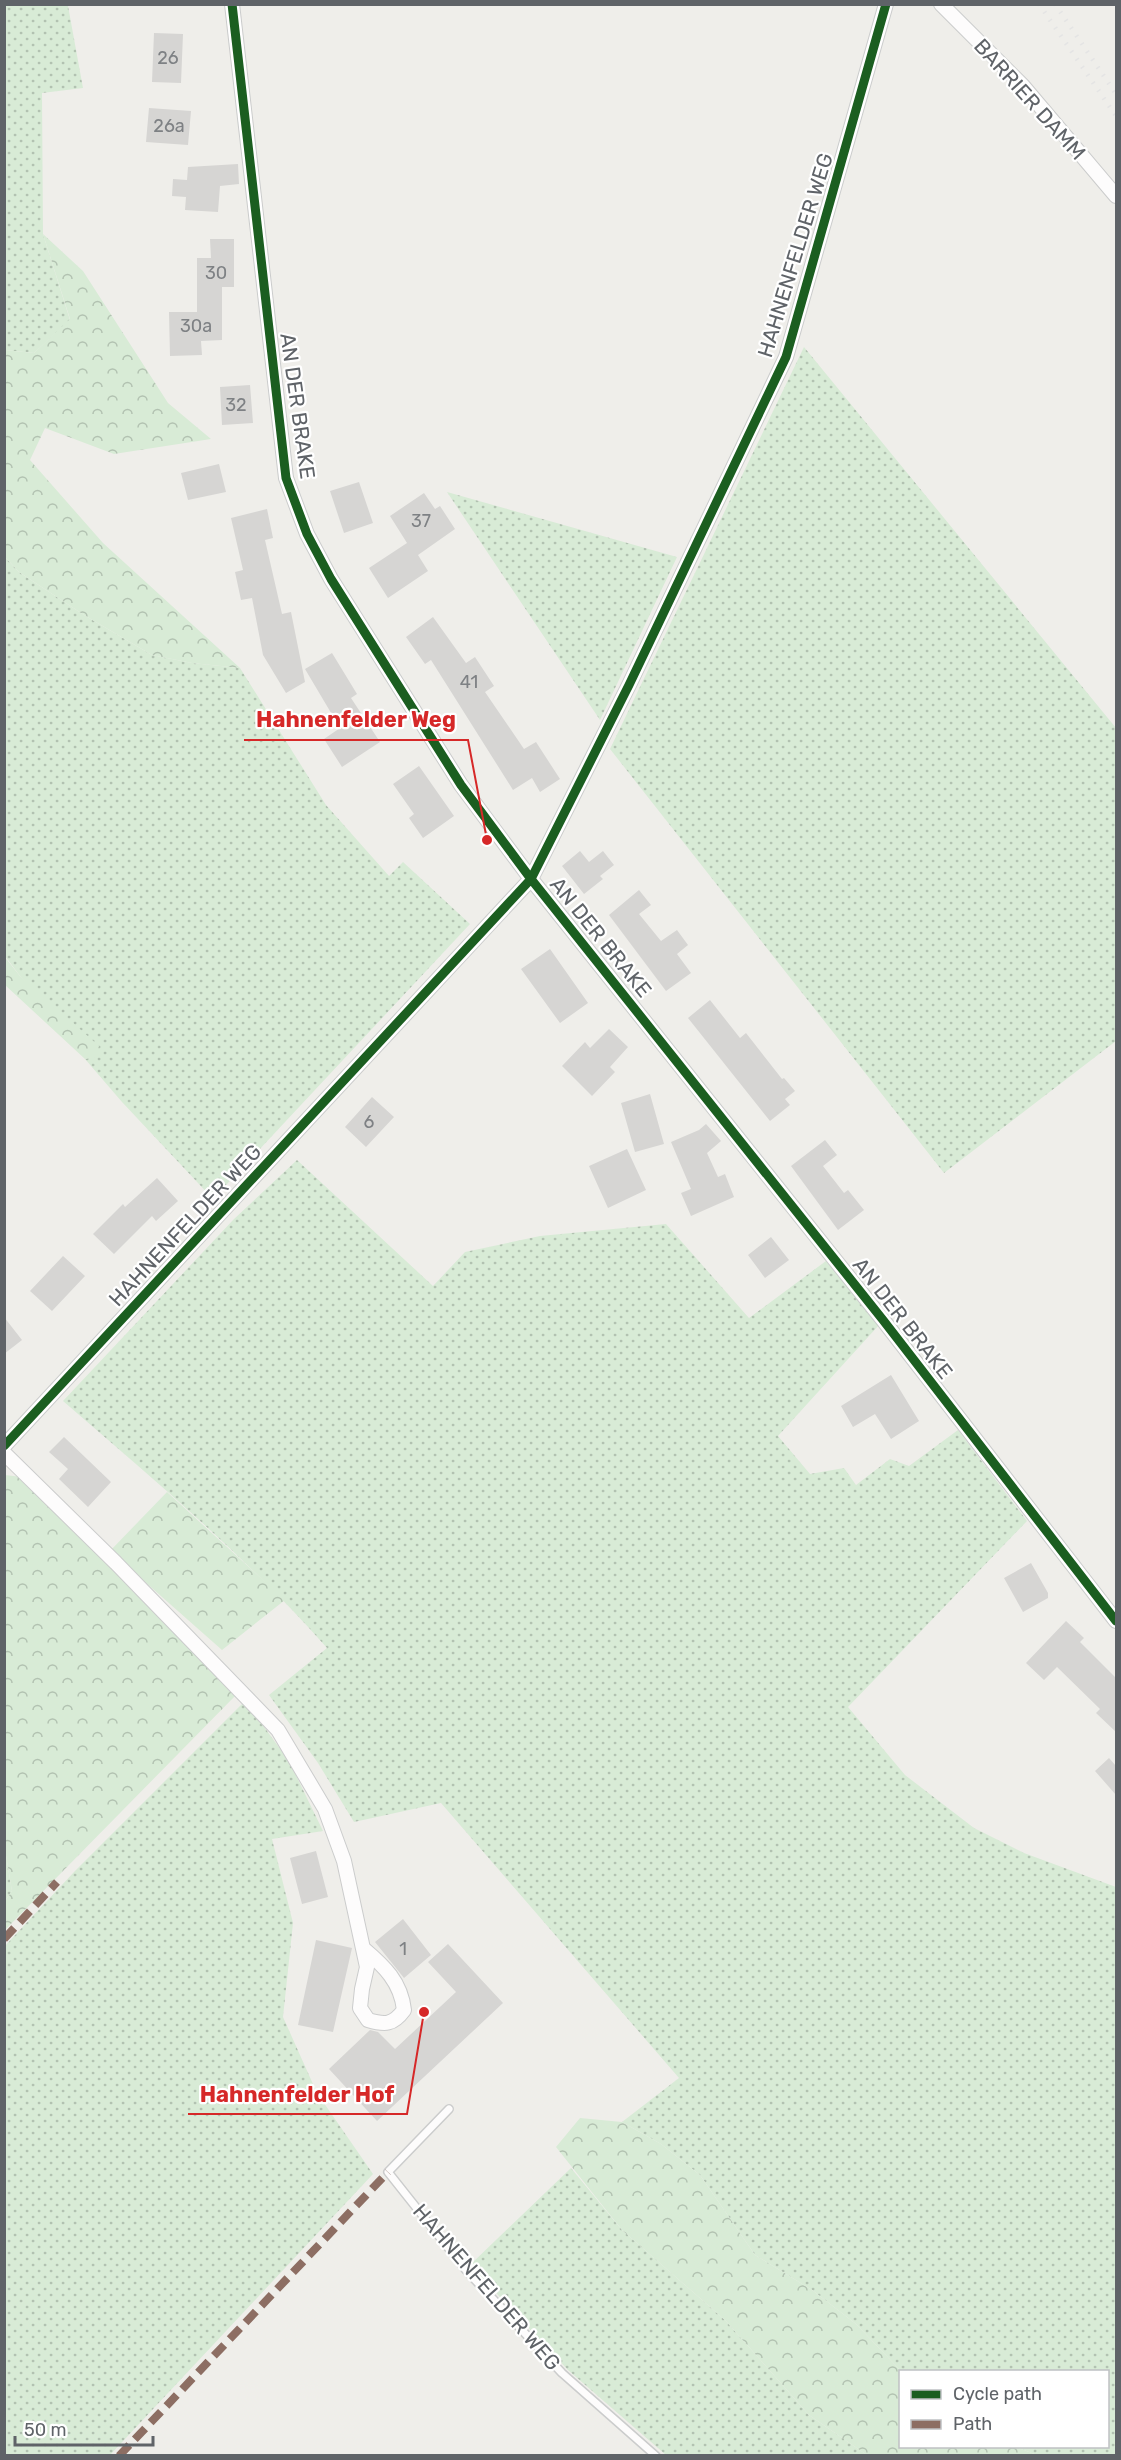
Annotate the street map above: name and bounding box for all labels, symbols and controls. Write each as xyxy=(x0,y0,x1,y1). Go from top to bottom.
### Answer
street label: BARRIER DAMM xyxy=(969,33,1091,165)
house number: 26 xyxy=(157,47,179,69)
house number: 26a xyxy=(153,115,185,137)
street label: HAHNENFELDER WEG xyxy=(752,150,838,360)
house number: 30 xyxy=(205,262,227,284)
house number: 30a xyxy=(180,315,212,337)
street label: AN DER BRAKE xyxy=(275,331,321,481)
house number: 32 xyxy=(225,394,247,416)
house number: 37 xyxy=(411,510,431,532)
house number: 41 xyxy=(460,671,478,693)
callout: Hahnenfelder Weg xyxy=(244,700,468,740)
text: Hahnenfelder Weg xyxy=(256,706,456,733)
street label: AN DER BRAKE xyxy=(545,872,657,1002)
house number: 6 xyxy=(364,1111,375,1133)
street label: HAHNENFELDER WEG xyxy=(103,1139,267,1311)
street label: AN DER BRAKE xyxy=(848,1252,958,1384)
house number: 1 xyxy=(399,1938,407,1960)
callout: Hahnenfelder Hof xyxy=(188,2074,407,2114)
text: Hahnenfelder Hof xyxy=(200,2081,395,2108)
street label: HAHNENFELDER WEG xyxy=(408,2199,566,2375)
legend xyxy=(899,2370,1109,2448)
text: Cycle path xyxy=(953,2383,1042,2405)
scale bar xyxy=(15,2409,153,2447)
text: Path xyxy=(953,2413,992,2435)
text: 50 m xyxy=(24,2419,67,2441)

